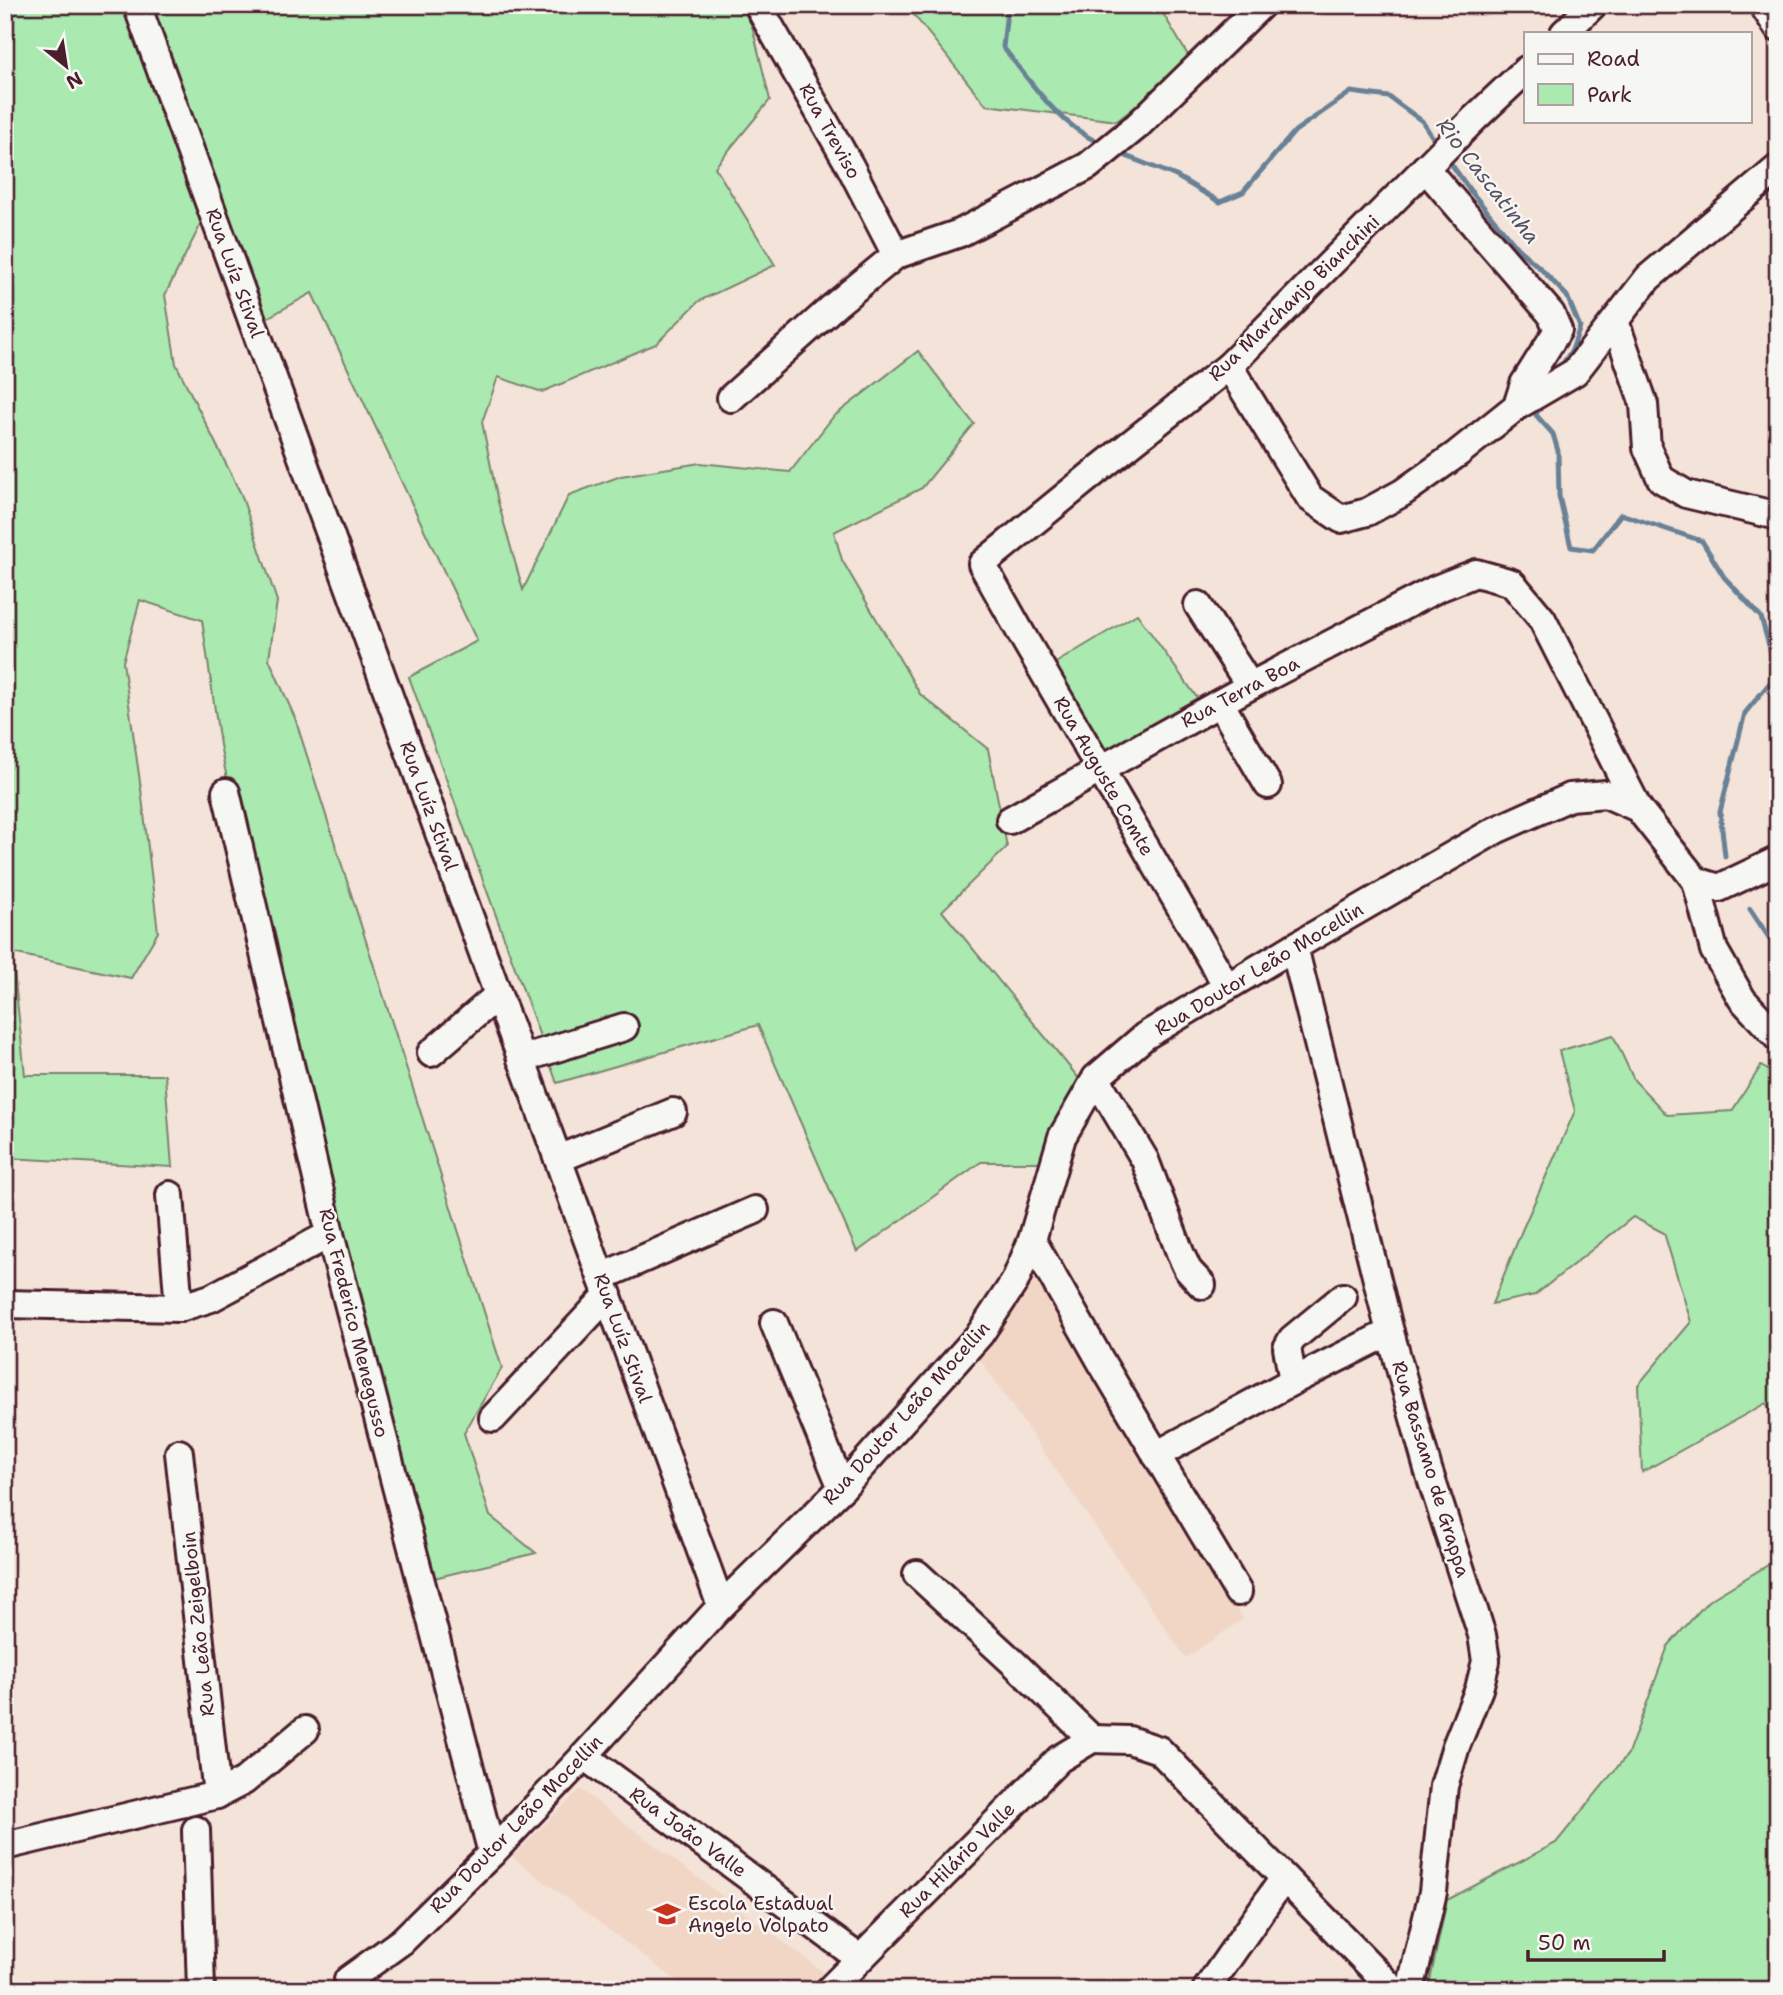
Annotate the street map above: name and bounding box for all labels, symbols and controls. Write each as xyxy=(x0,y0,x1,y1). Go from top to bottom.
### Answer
north arrow xyxy=(32,32,102,102)
legend xyxy=(1524,32,1752,122)
text: Road xyxy=(1587,45,1640,73)
text: N xyxy=(61,66,87,95)
street label: Rua Treviso xyxy=(793,79,867,183)
text: Park xyxy=(1587,81,1632,109)
water label: Rio Cascatinha xyxy=(1430,112,1546,250)
street label: Rua Luíz Stival xyxy=(200,205,270,341)
street label: Rua Marchanjo Bianchini xyxy=(1203,209,1385,387)
street label: Rua Terra Boa xyxy=(1177,650,1304,734)
street label: Rua Auguste Comte xyxy=(1048,692,1160,860)
street label: Rua Luíz Stival xyxy=(394,738,464,874)
street label: Rua Doutor Leão Mocellin xyxy=(1150,897,1368,1041)
street label: Rua Frederico Menegusso xyxy=(313,1206,395,1440)
street label: Rua Luíz Stival xyxy=(588,1270,658,1406)
street label: Rua Doutor Leão Mocellin xyxy=(817,1316,995,1510)
street label: Rua Bassamo de Grappa xyxy=(1386,1358,1476,1580)
street label: Rua Leão Zeigelboin xyxy=(176,1530,220,1718)
street label: Rua Doutor Leão Mocellin xyxy=(424,1729,608,1919)
street label: Rua João Valle xyxy=(624,1781,752,1883)
street label: Rua Hilário Valle xyxy=(894,1797,1020,1923)
place label: Escola Estadual Angelo Volpato xyxy=(688,1891,834,1938)
school or university icon: Escola Estadual Angelo Volpato xyxy=(652,1899,682,1929)
scale bar xyxy=(1528,1918,1664,1962)
text: 50 m xyxy=(1538,1929,1591,1957)

